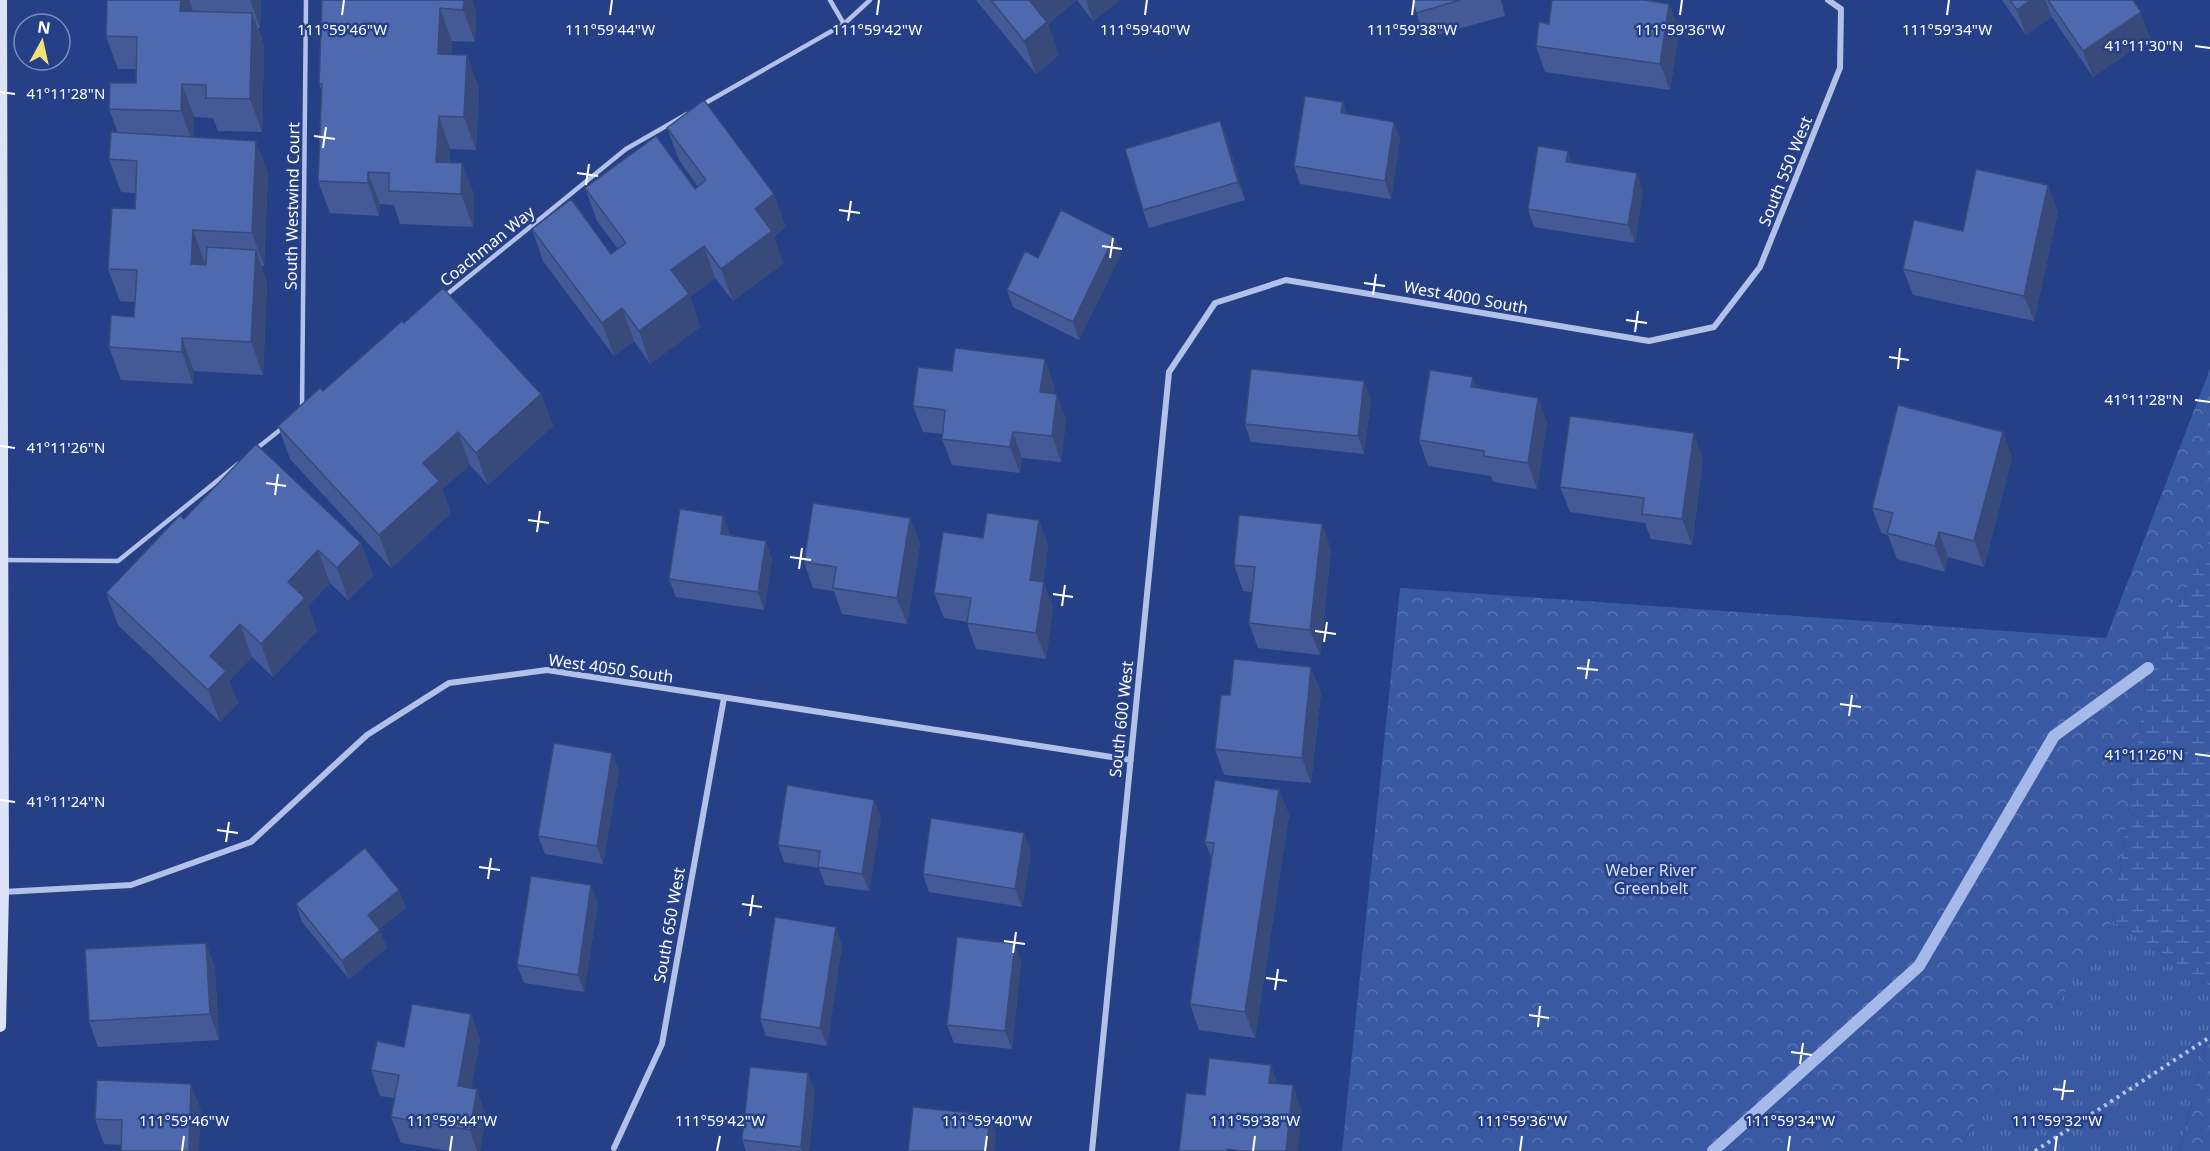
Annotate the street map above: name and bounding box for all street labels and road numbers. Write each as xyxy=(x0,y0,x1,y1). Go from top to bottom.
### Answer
street label: South 550 West xyxy=(1753,113,1817,229)
street label: South Westwind Court xyxy=(280,122,304,290)
street label: Coachman Way xyxy=(435,200,540,291)
street label: West 4000 South xyxy=(1402,275,1530,319)
street label: West 4050 South xyxy=(547,648,675,688)
street label: South 600 West xyxy=(1104,660,1138,778)
street label: South 650 West xyxy=(648,865,690,984)

